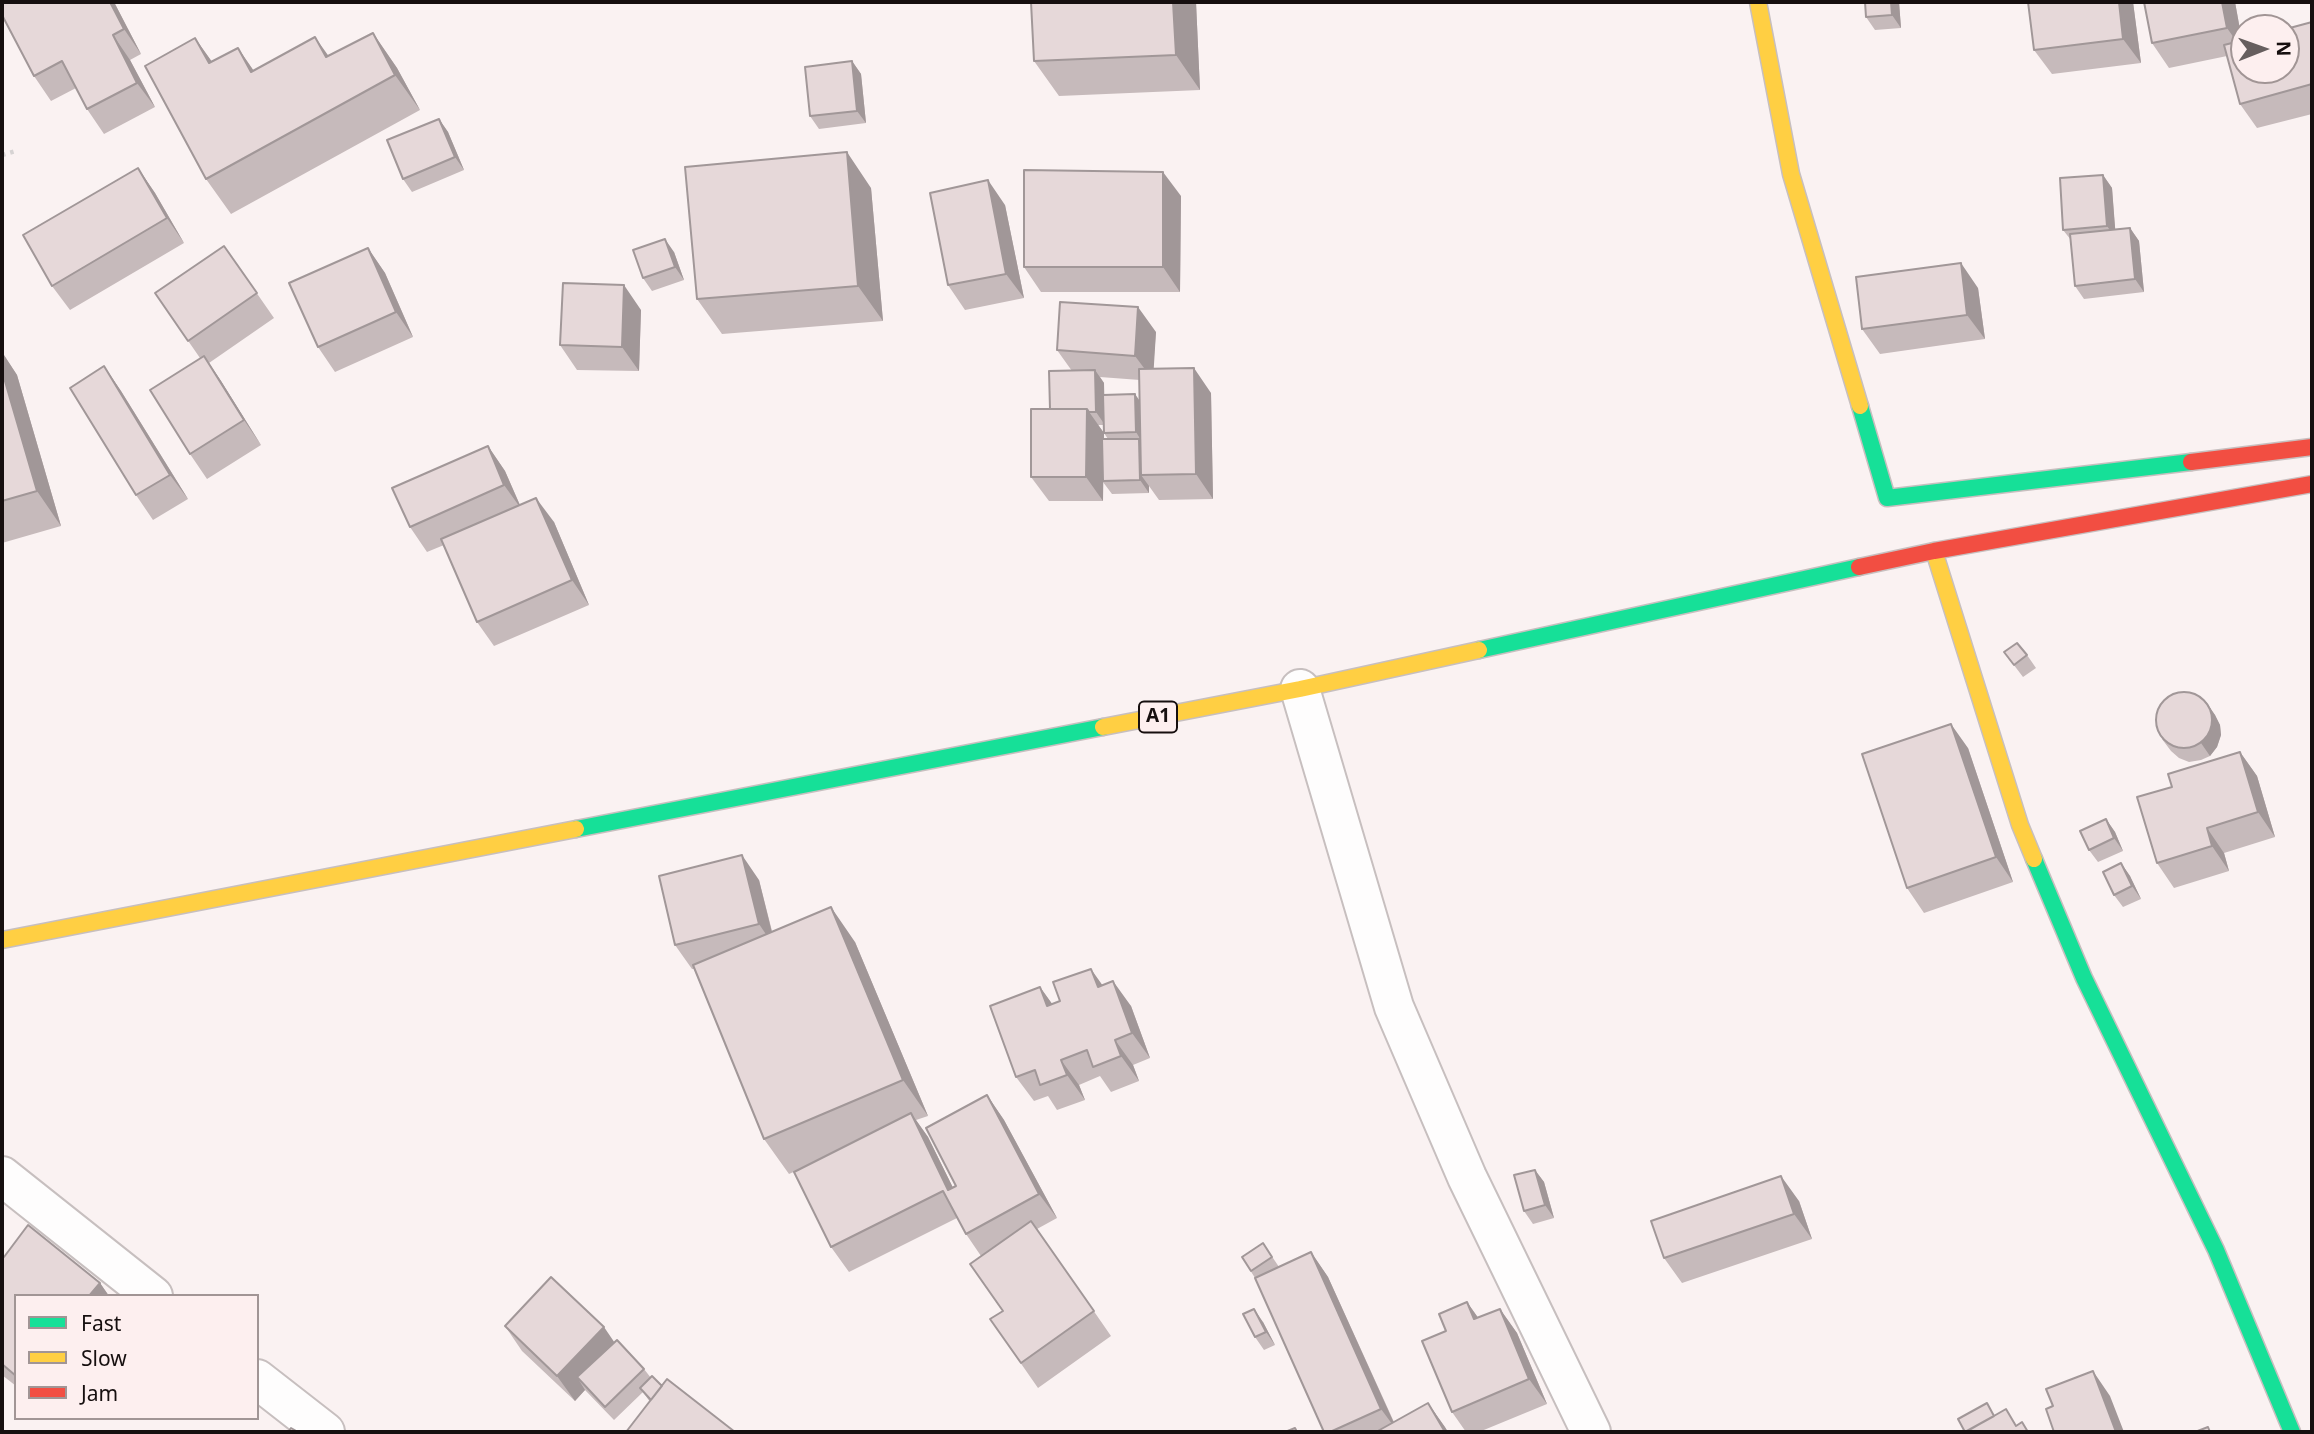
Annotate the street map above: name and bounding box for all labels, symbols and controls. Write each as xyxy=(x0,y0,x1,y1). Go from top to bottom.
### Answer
north arrow xyxy=(2230,14,2300,84)
text: N xyxy=(2271,41,2297,57)
road number: A1 xyxy=(1139,702,1177,732)
legend xyxy=(14,1294,259,1420)
text: Fast xyxy=(81,1309,121,1337)
text: Slow xyxy=(81,1344,127,1372)
text: Jam xyxy=(81,1379,118,1407)

